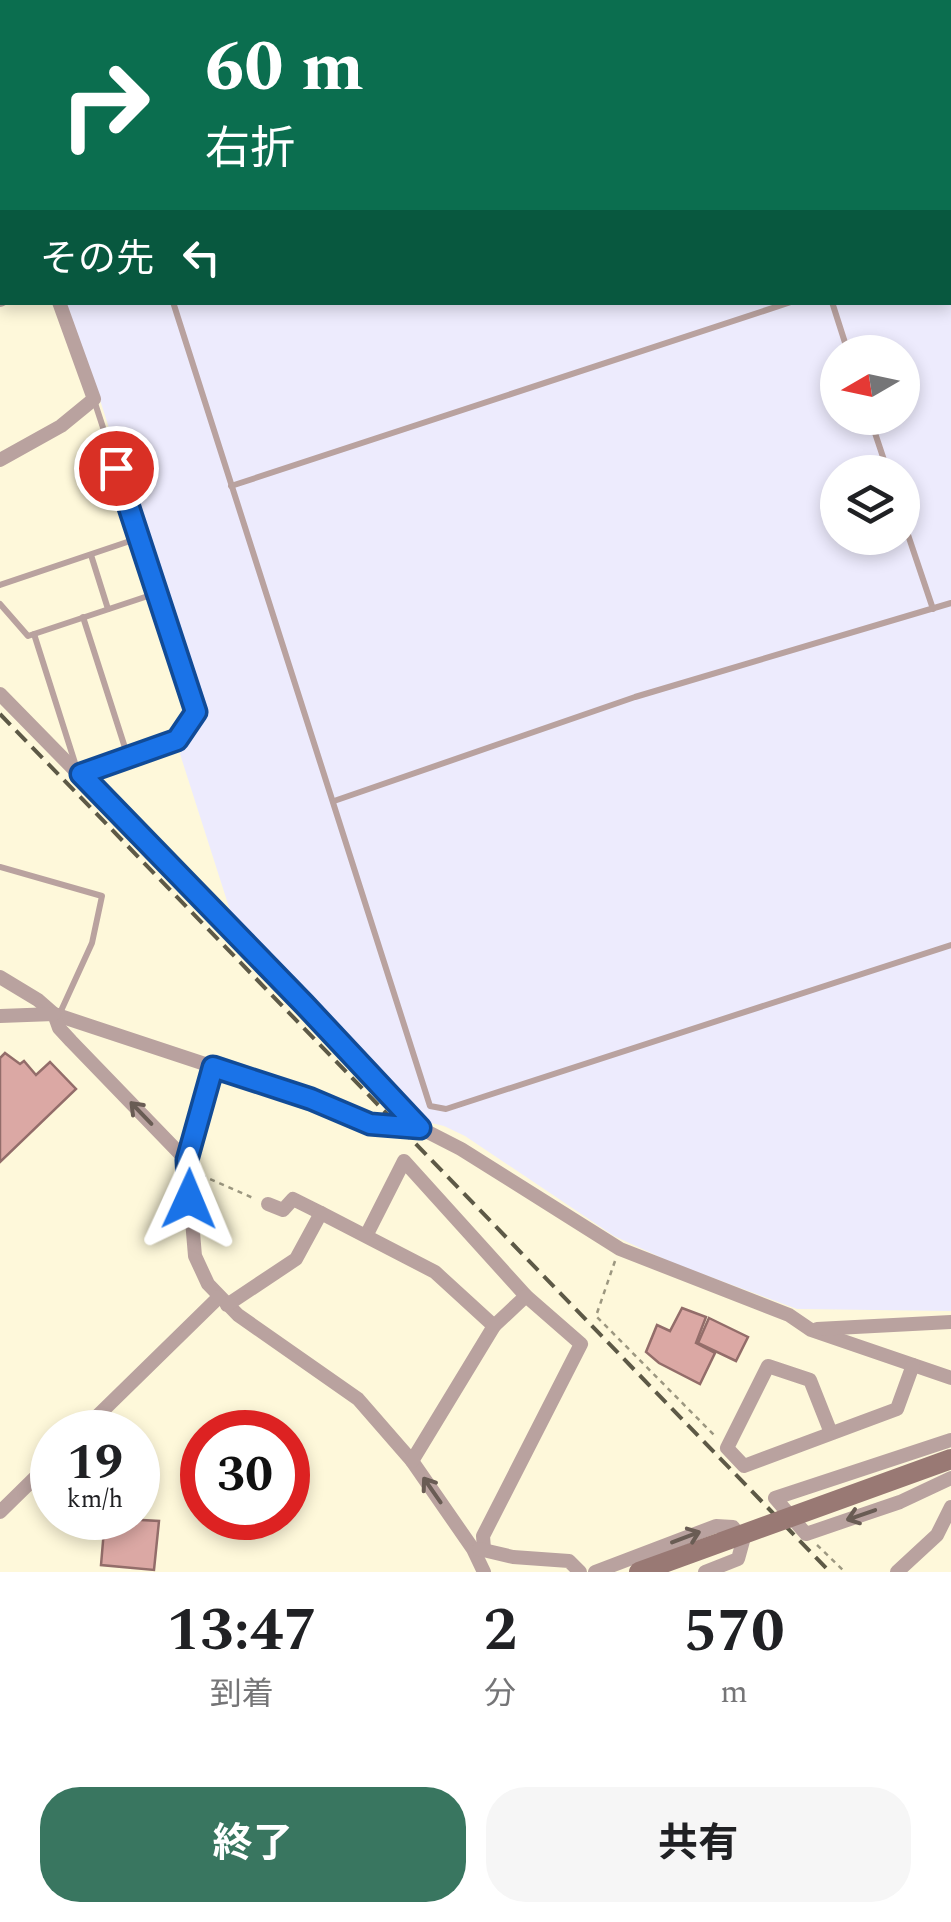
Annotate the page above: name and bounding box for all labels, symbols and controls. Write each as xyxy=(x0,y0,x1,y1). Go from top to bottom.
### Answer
text: 60 m xyxy=(205,15,364,121)
icon: right xyxy=(40,40,170,170)
text: 右折 xyxy=(205,115,295,184)
icon: left xyxy=(174,230,229,285)
text: その先 xyxy=(40,231,154,289)
north arrow xyxy=(820,335,920,435)
map controls xyxy=(820,335,920,555)
pin xyxy=(74,426,159,511)
icon: arrive xyxy=(89,441,144,496)
button: layers xyxy=(820,455,920,555)
one-way arrow xyxy=(129,1102,153,1126)
position arrow xyxy=(137,1147,241,1251)
speed limit sign: 30 xyxy=(180,1410,310,1540)
text: 19 xyxy=(67,1425,123,1501)
one-way arrow xyxy=(422,1476,443,1504)
text: km/h xyxy=(67,1481,123,1519)
one-way arrow xyxy=(846,1508,878,1526)
one-way arrow xyxy=(670,1527,701,1545)
text: 13:47 xyxy=(166,1585,317,1677)
text: 2 xyxy=(484,1585,517,1677)
text: 570 xyxy=(684,1586,785,1678)
text: m xyxy=(720,1668,748,1717)
text: 到着 xyxy=(210,1670,274,1719)
text: 分 xyxy=(484,1670,516,1719)
button: 終了 xyxy=(40,1787,466,1902)
button: 共有 xyxy=(486,1787,911,1902)

